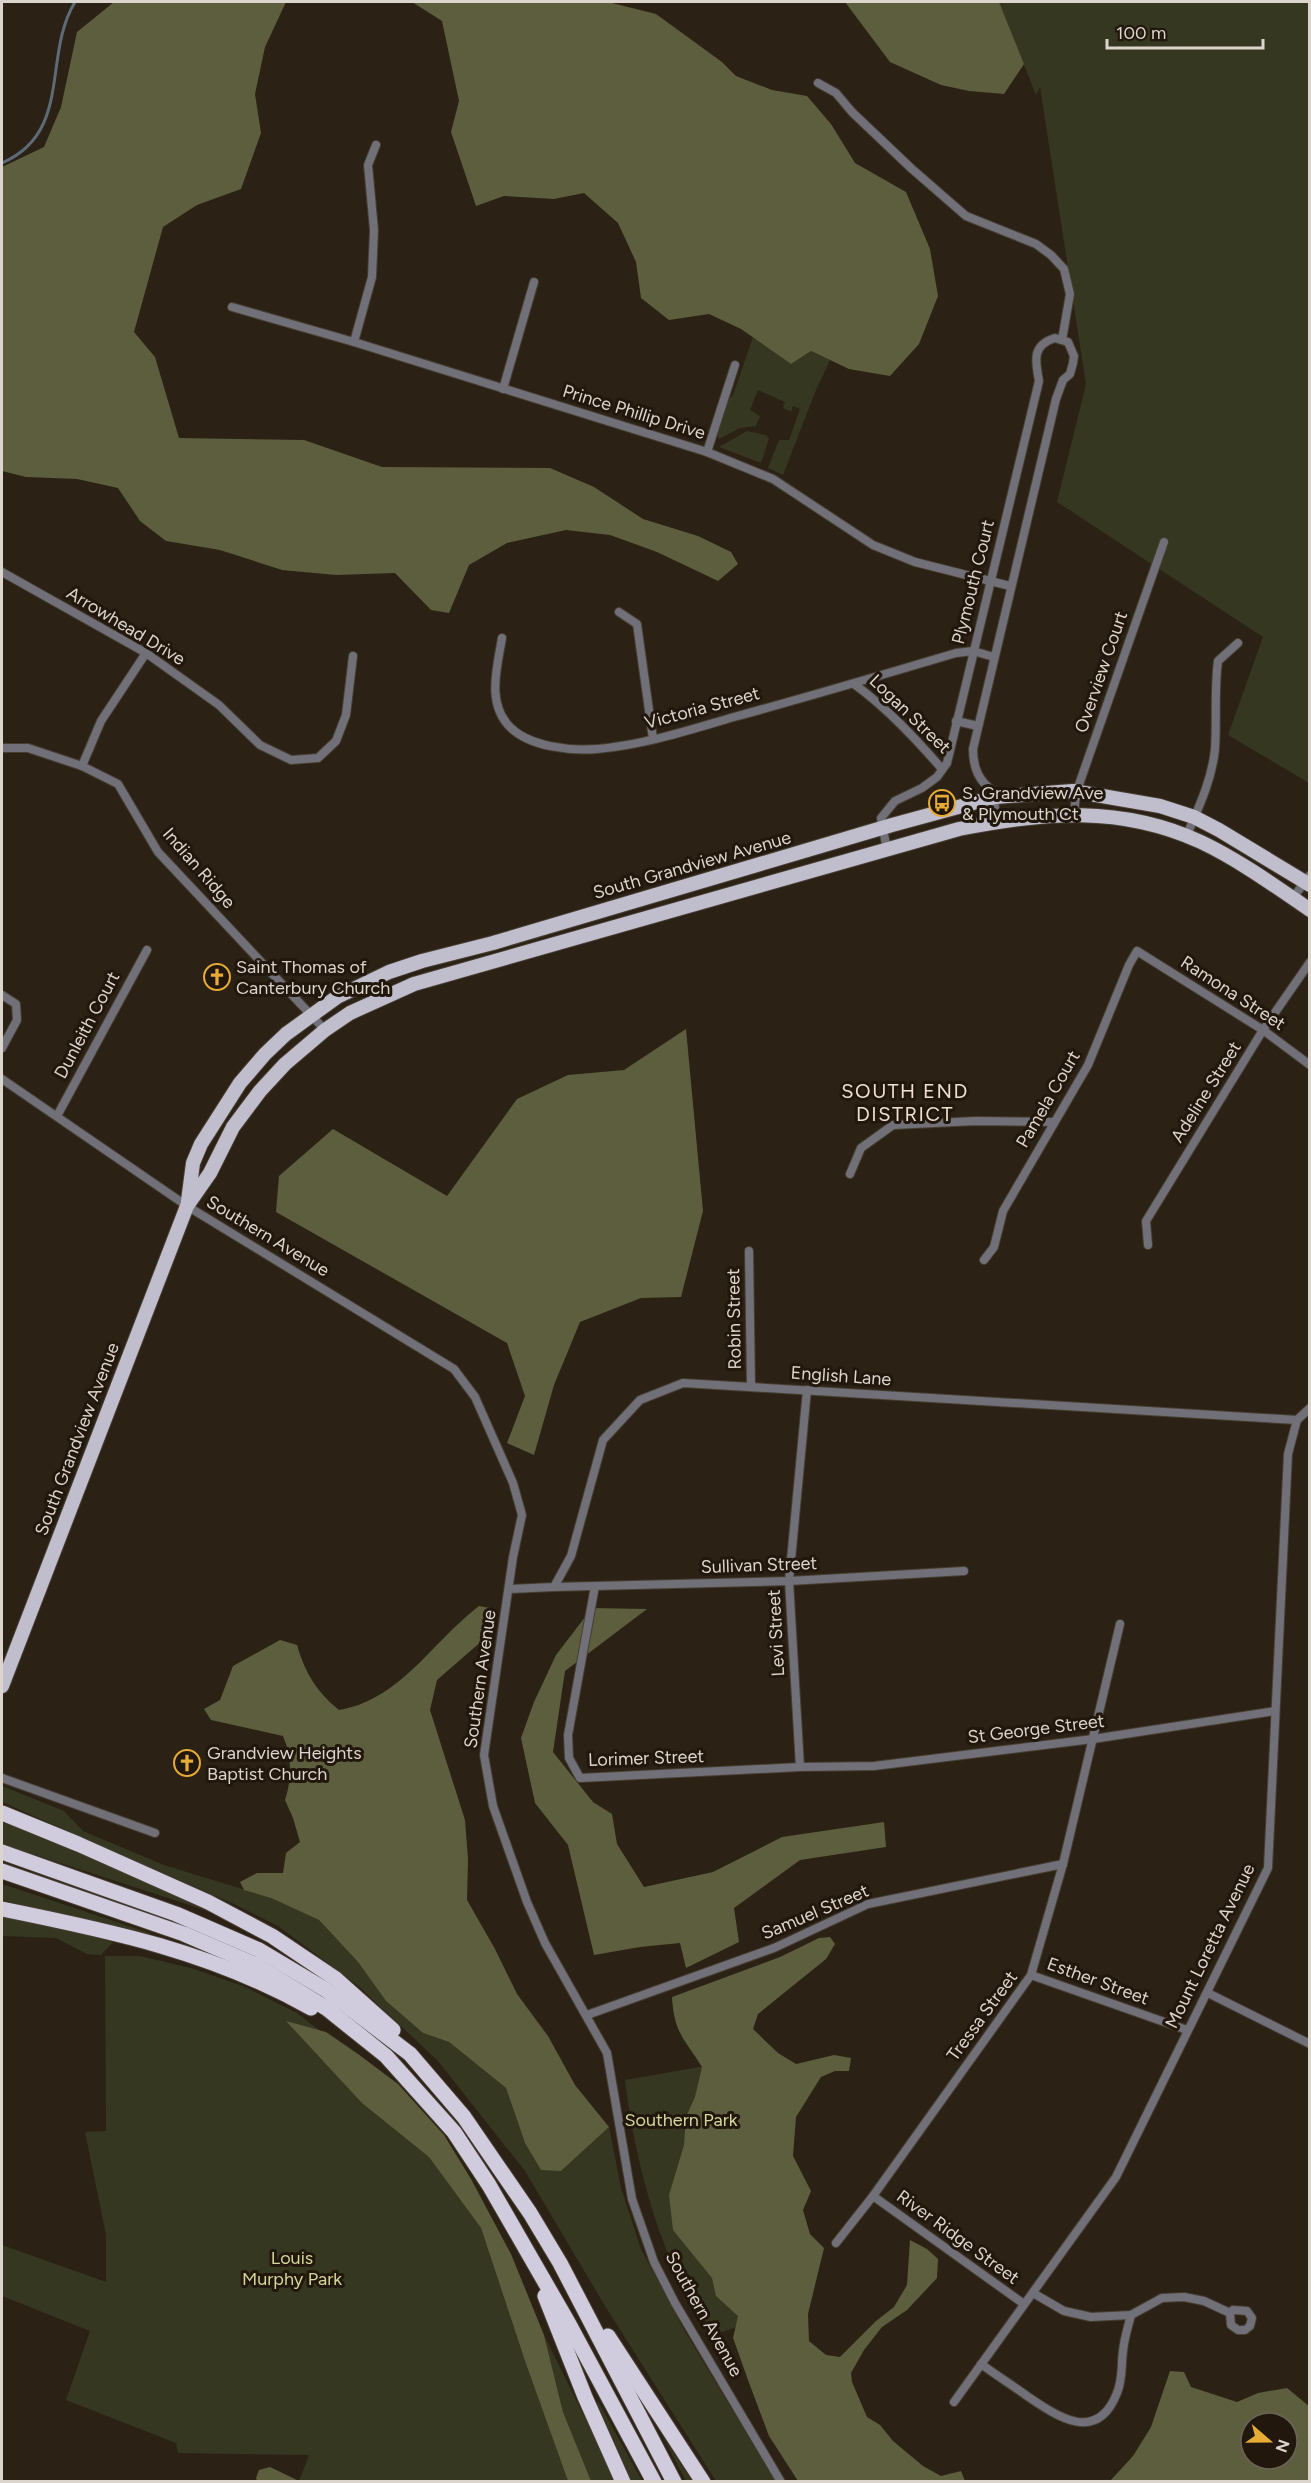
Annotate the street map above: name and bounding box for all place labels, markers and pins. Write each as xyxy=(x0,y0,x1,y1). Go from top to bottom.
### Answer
place label: S. Grandview Ave & Plymouth Ct xyxy=(962,782,1104,825)
bus stop icon: S. Grandview Ave & Plymouth Ct xyxy=(927,788,957,818)
place label: Saint Thomas of Canterbury Church xyxy=(236,956,390,999)
church icon: Saint Thomas of Canterbury Church xyxy=(202,962,232,992)
place label: Grandview Heights Baptist Church xyxy=(207,1742,362,1785)
church icon: Grandview Heights Baptist Church xyxy=(172,1748,202,1778)

